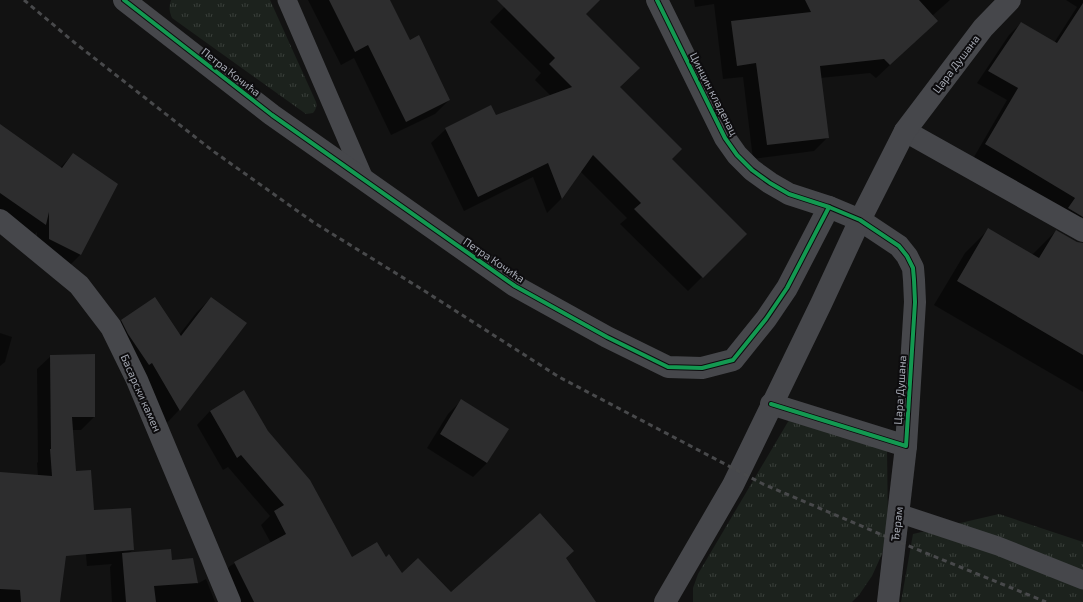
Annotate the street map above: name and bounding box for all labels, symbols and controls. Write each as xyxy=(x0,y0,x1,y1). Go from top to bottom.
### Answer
street label: Цара Душана xyxy=(930,32,982,96)
street label: Петра Кочића xyxy=(199,45,263,99)
street label: Цинцин кладенац xyxy=(688,50,741,138)
street label: Петра Кочића xyxy=(461,234,527,285)
street label: Басарски камен xyxy=(119,352,164,433)
street label: Цара Душана xyxy=(891,355,909,425)
street label: Ђерам xyxy=(888,506,905,542)

